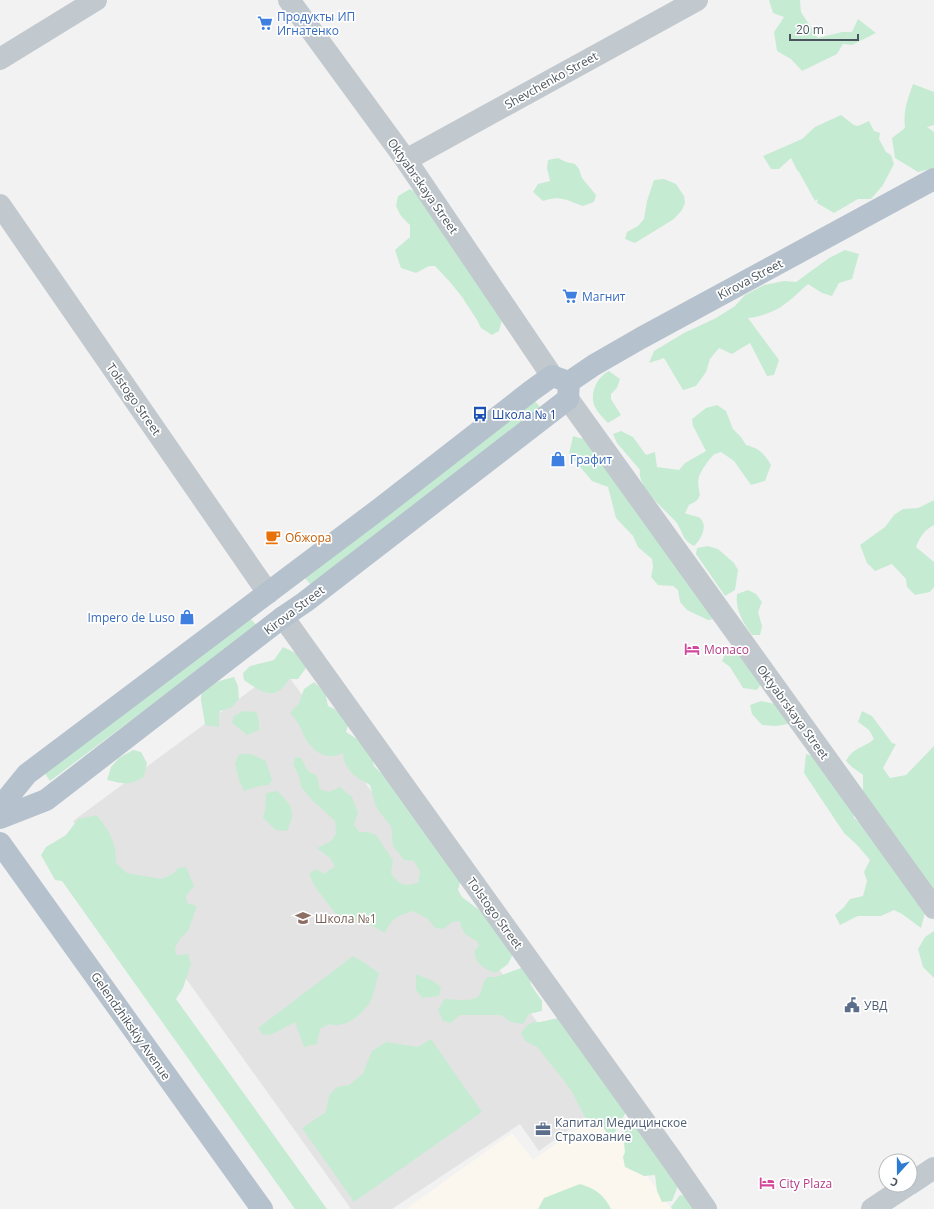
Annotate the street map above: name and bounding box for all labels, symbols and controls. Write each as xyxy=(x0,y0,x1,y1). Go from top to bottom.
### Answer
place label: Продукты ИП Игнатенко xyxy=(277,8,355,39)
supermarket icon: Продукты ИП Игнатенко xyxy=(256,14,274,32)
scale bar xyxy=(790,16,858,42)
text: 20 m xyxy=(796,21,824,38)
street label: Shevchenko Street xyxy=(501,47,601,113)
street label: Oktyabrskaya Street xyxy=(384,135,462,237)
street label: Kirova Street xyxy=(714,255,786,303)
supermarket icon: Магнит xyxy=(561,287,579,305)
place label: Магнит xyxy=(582,288,626,305)
street label: Tolstogo Street xyxy=(103,360,165,438)
bus stop icon: Школа № 1 xyxy=(471,405,489,423)
place label: Школа № 1 xyxy=(492,406,557,423)
shop icon: Графит xyxy=(549,450,567,468)
place label: Графит xyxy=(570,451,612,468)
cafe icon: Обжора xyxy=(264,528,282,546)
place label: Обжора xyxy=(285,529,332,546)
street label: Kirova Street xyxy=(260,582,328,638)
shop icon: Impero de Luso xyxy=(178,608,196,626)
place label: Impero de Luso xyxy=(87,609,175,626)
hotel icon: Monaco xyxy=(683,640,701,658)
place label: Monaco xyxy=(704,641,749,658)
street label: Oktyabrskaya Street xyxy=(753,661,833,763)
street label: Tolstogo Street xyxy=(463,874,527,952)
school or university icon: Школа №1 xyxy=(294,909,312,927)
place label: Школа №1 xyxy=(315,910,377,927)
street label: Gelendzhikskiy Avenue xyxy=(87,969,175,1084)
public building icon: УВД xyxy=(843,996,861,1014)
place label: УВД xyxy=(864,997,887,1014)
place label: Капитал Медицинское Страхование xyxy=(555,1114,687,1145)
office icon: Капитал Медицинское Страхование xyxy=(534,1120,552,1138)
north arrow xyxy=(878,1153,918,1193)
hotel icon: City Plaza xyxy=(758,1174,776,1192)
place label: City Plaza xyxy=(779,1175,832,1192)
text: С xyxy=(888,1175,900,1191)

